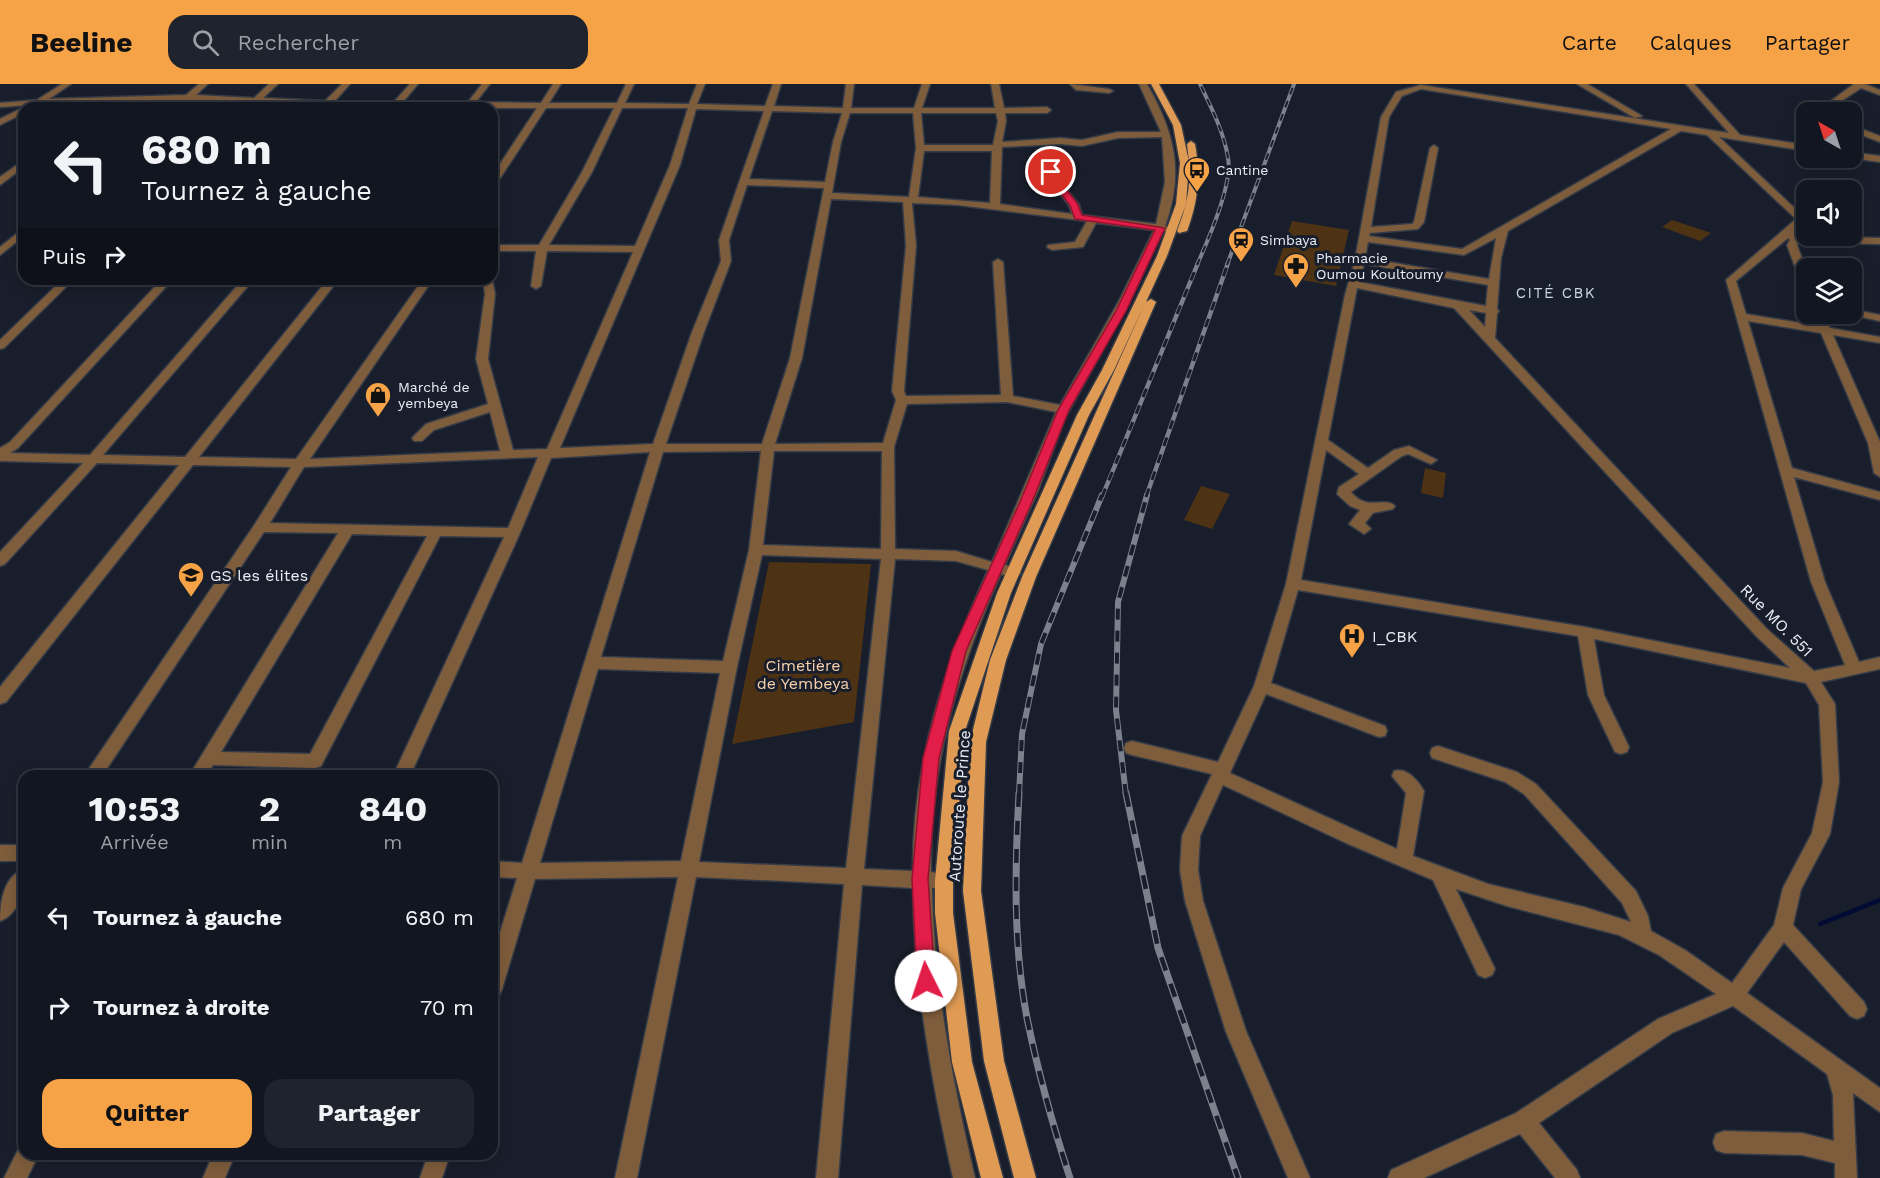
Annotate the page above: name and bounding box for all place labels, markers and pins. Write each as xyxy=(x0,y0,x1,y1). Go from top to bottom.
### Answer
pin xyxy=(1025,146,1076,197)
bus stop icon: Cantine xyxy=(1182,155,1212,193)
place label: Cantine xyxy=(1216,162,1268,178)
station icon: Simbaya xyxy=(1226,225,1256,263)
place label: Simbaya xyxy=(1260,232,1317,248)
place label: Pharmacie Oumou Koultoumy xyxy=(1316,250,1444,282)
pharmacy icon: Pharmacie Oumou Koultoumy xyxy=(1281,251,1311,289)
place label: Marché de yembeya xyxy=(398,379,470,411)
shop icon: Marché de yembeya xyxy=(363,380,393,418)
school or university icon: GS les élites xyxy=(176,560,206,598)
place label: GS les élites xyxy=(210,566,308,585)
hospital icon: I_CBK xyxy=(1337,621,1367,659)
place label: I_CBK xyxy=(1372,627,1418,646)

